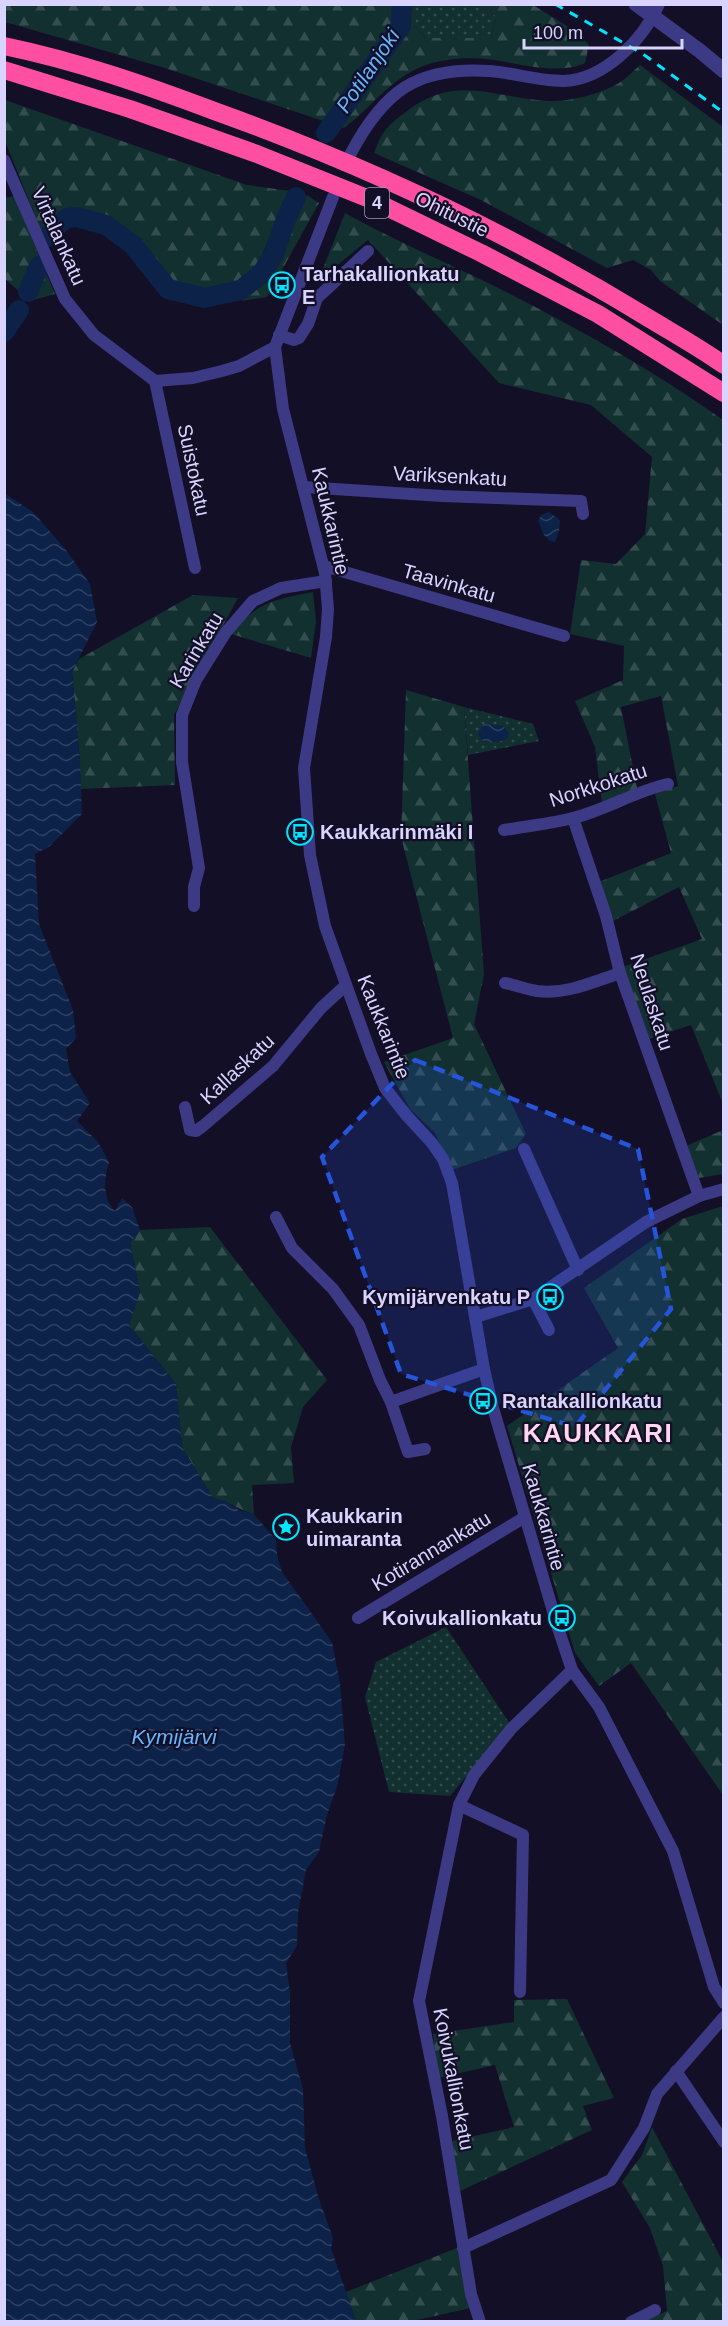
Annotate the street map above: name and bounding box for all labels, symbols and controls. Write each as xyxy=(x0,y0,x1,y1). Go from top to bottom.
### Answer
scale bar xyxy=(524,12,682,50)
text: 100 m xyxy=(533,23,583,43)
water label: Potilanjoki xyxy=(331,24,405,117)
street label: Virtalankatu xyxy=(28,183,90,289)
street label: Ohitustie xyxy=(412,187,492,241)
road number: 4 xyxy=(365,188,389,218)
place label: Tarhakallionkatu E xyxy=(302,263,459,308)
bus stop icon: Tarhakallionkatu E xyxy=(267,270,297,300)
street label: Suistokatu xyxy=(174,422,214,518)
street label: Variksenkatu xyxy=(392,462,508,490)
street label: Kaukkarintie xyxy=(308,465,354,577)
street label: Taavinkatu xyxy=(400,559,498,607)
street label: Karinkatu xyxy=(165,608,227,692)
street label: Norkkokatu xyxy=(546,759,650,811)
bus stop icon: Kaukkarinmäki I xyxy=(285,817,315,847)
place label: Kaukkarinmäki I xyxy=(320,821,473,843)
street label: Neulaskatu xyxy=(626,951,678,1053)
street label: Kaukkarintie xyxy=(353,972,415,1082)
street label: Kallaskatu xyxy=(196,1029,278,1109)
bus stop icon: Kymijärvenkatu P xyxy=(535,1282,565,1312)
place label: Kymijärvenkatu P xyxy=(362,1286,530,1308)
bus stop icon: Rantakallionkatu xyxy=(468,1386,498,1416)
place label: Rantakallionkatu xyxy=(502,1390,662,1412)
district label: KAUKKARI xyxy=(523,1418,673,1448)
street label: Kaukkarintie xyxy=(518,1461,570,1573)
place label: Kaukkarin uimaranta xyxy=(306,1505,403,1550)
street label: Kotirannankatu xyxy=(368,1507,494,1595)
place icon: Kaukkarin uimaranta xyxy=(271,1512,301,1542)
bus stop icon: Koivukallionkatu xyxy=(547,1603,577,1633)
place label: Koivukallionkatu xyxy=(382,1607,542,1629)
water label: Kymijärvi xyxy=(131,1725,218,1748)
street label: Koivukallionkatu xyxy=(429,2006,479,2152)

